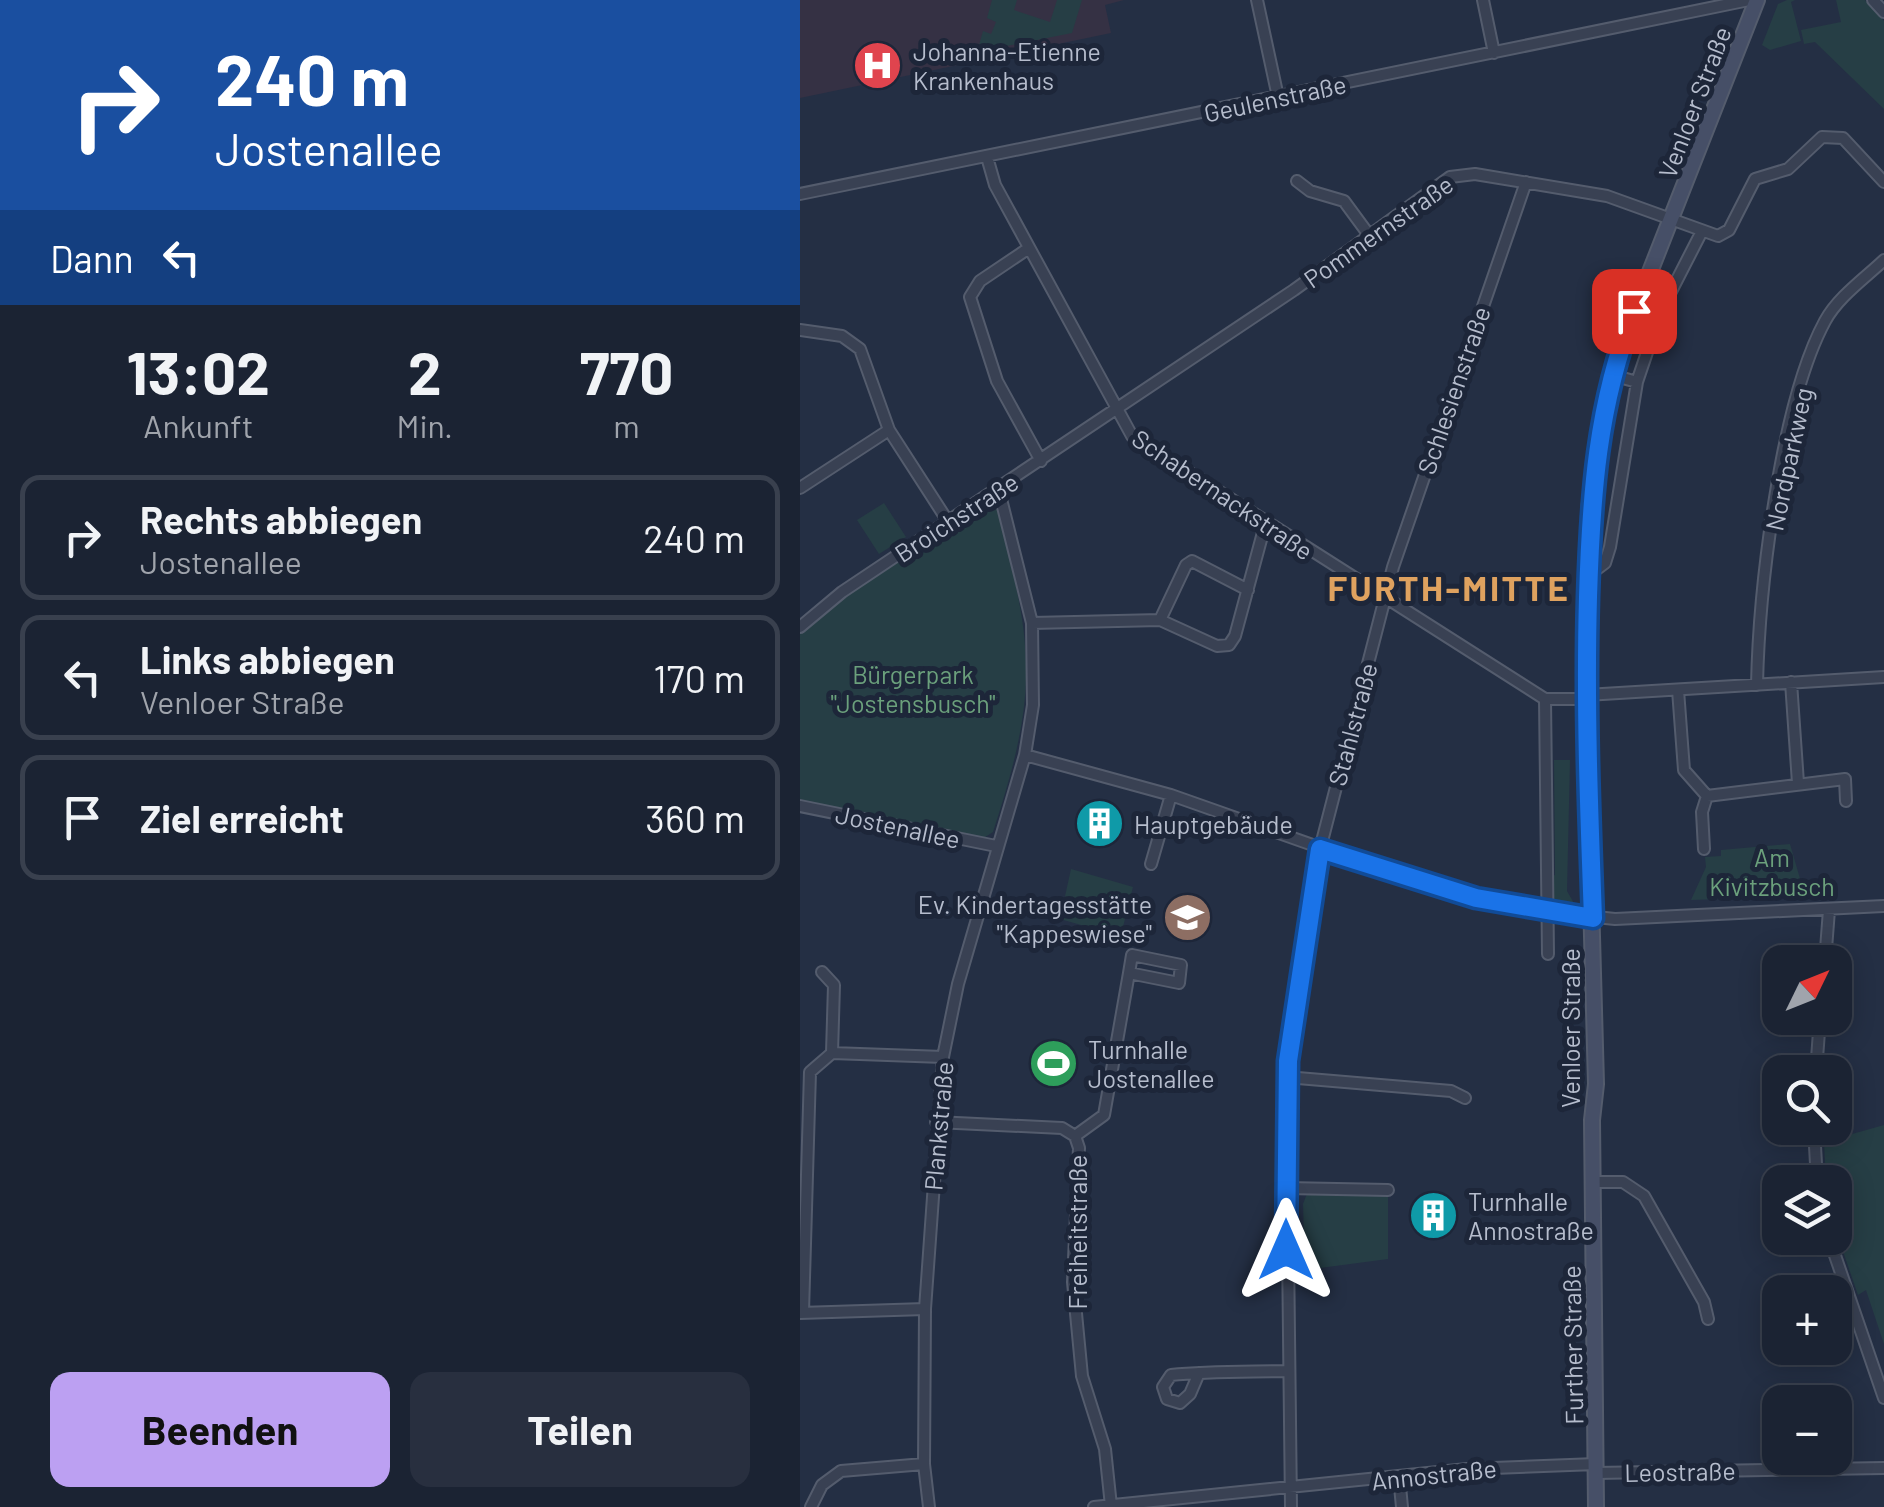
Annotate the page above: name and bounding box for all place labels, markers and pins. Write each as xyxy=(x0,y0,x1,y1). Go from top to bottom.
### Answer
place label: Johanna-Etienne Krankenhaus xyxy=(913,36,1101,95)
hospital icon: Johanna-Etienne Krankenhaus xyxy=(852,39,904,91)
pin xyxy=(1592,269,1677,354)
building icon: Hauptgebäude xyxy=(1073,798,1125,850)
place label: Hauptgebäude xyxy=(1134,809,1293,839)
place label: Ev. Kindertagesstätte "Kappeswiese" xyxy=(918,889,1152,948)
school or university icon: Ev. Kindertagesstätte "Kappeswiese" xyxy=(1161,892,1213,944)
place label: Turnhalle Jostenallee xyxy=(1088,1034,1215,1093)
sports icon: Turnhalle Jostenallee xyxy=(1027,1037,1079,1089)
place label: Turnhalle Annostraße xyxy=(1468,1186,1594,1245)
building icon: Turnhalle Annostraße xyxy=(1407,1189,1459,1241)

